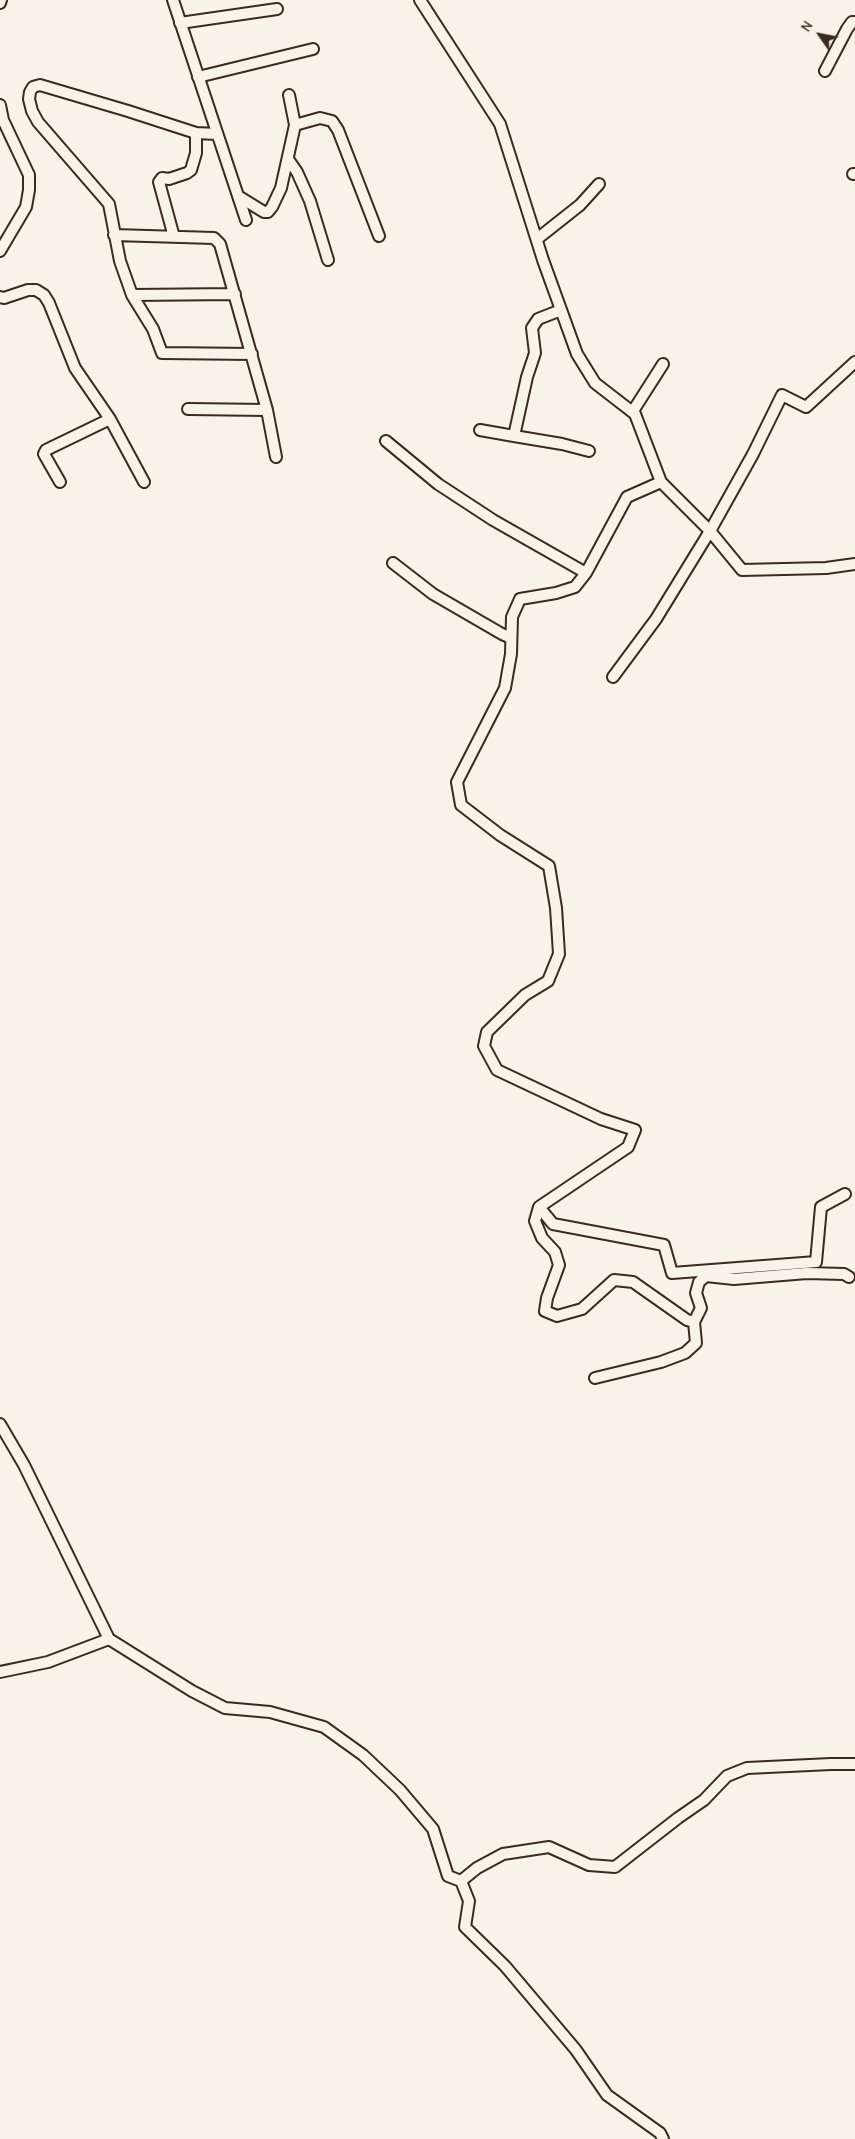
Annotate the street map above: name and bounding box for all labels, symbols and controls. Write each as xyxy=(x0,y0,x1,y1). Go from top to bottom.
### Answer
north arrow xyxy=(795,10,845,60)
text: N xyxy=(797,18,817,35)

